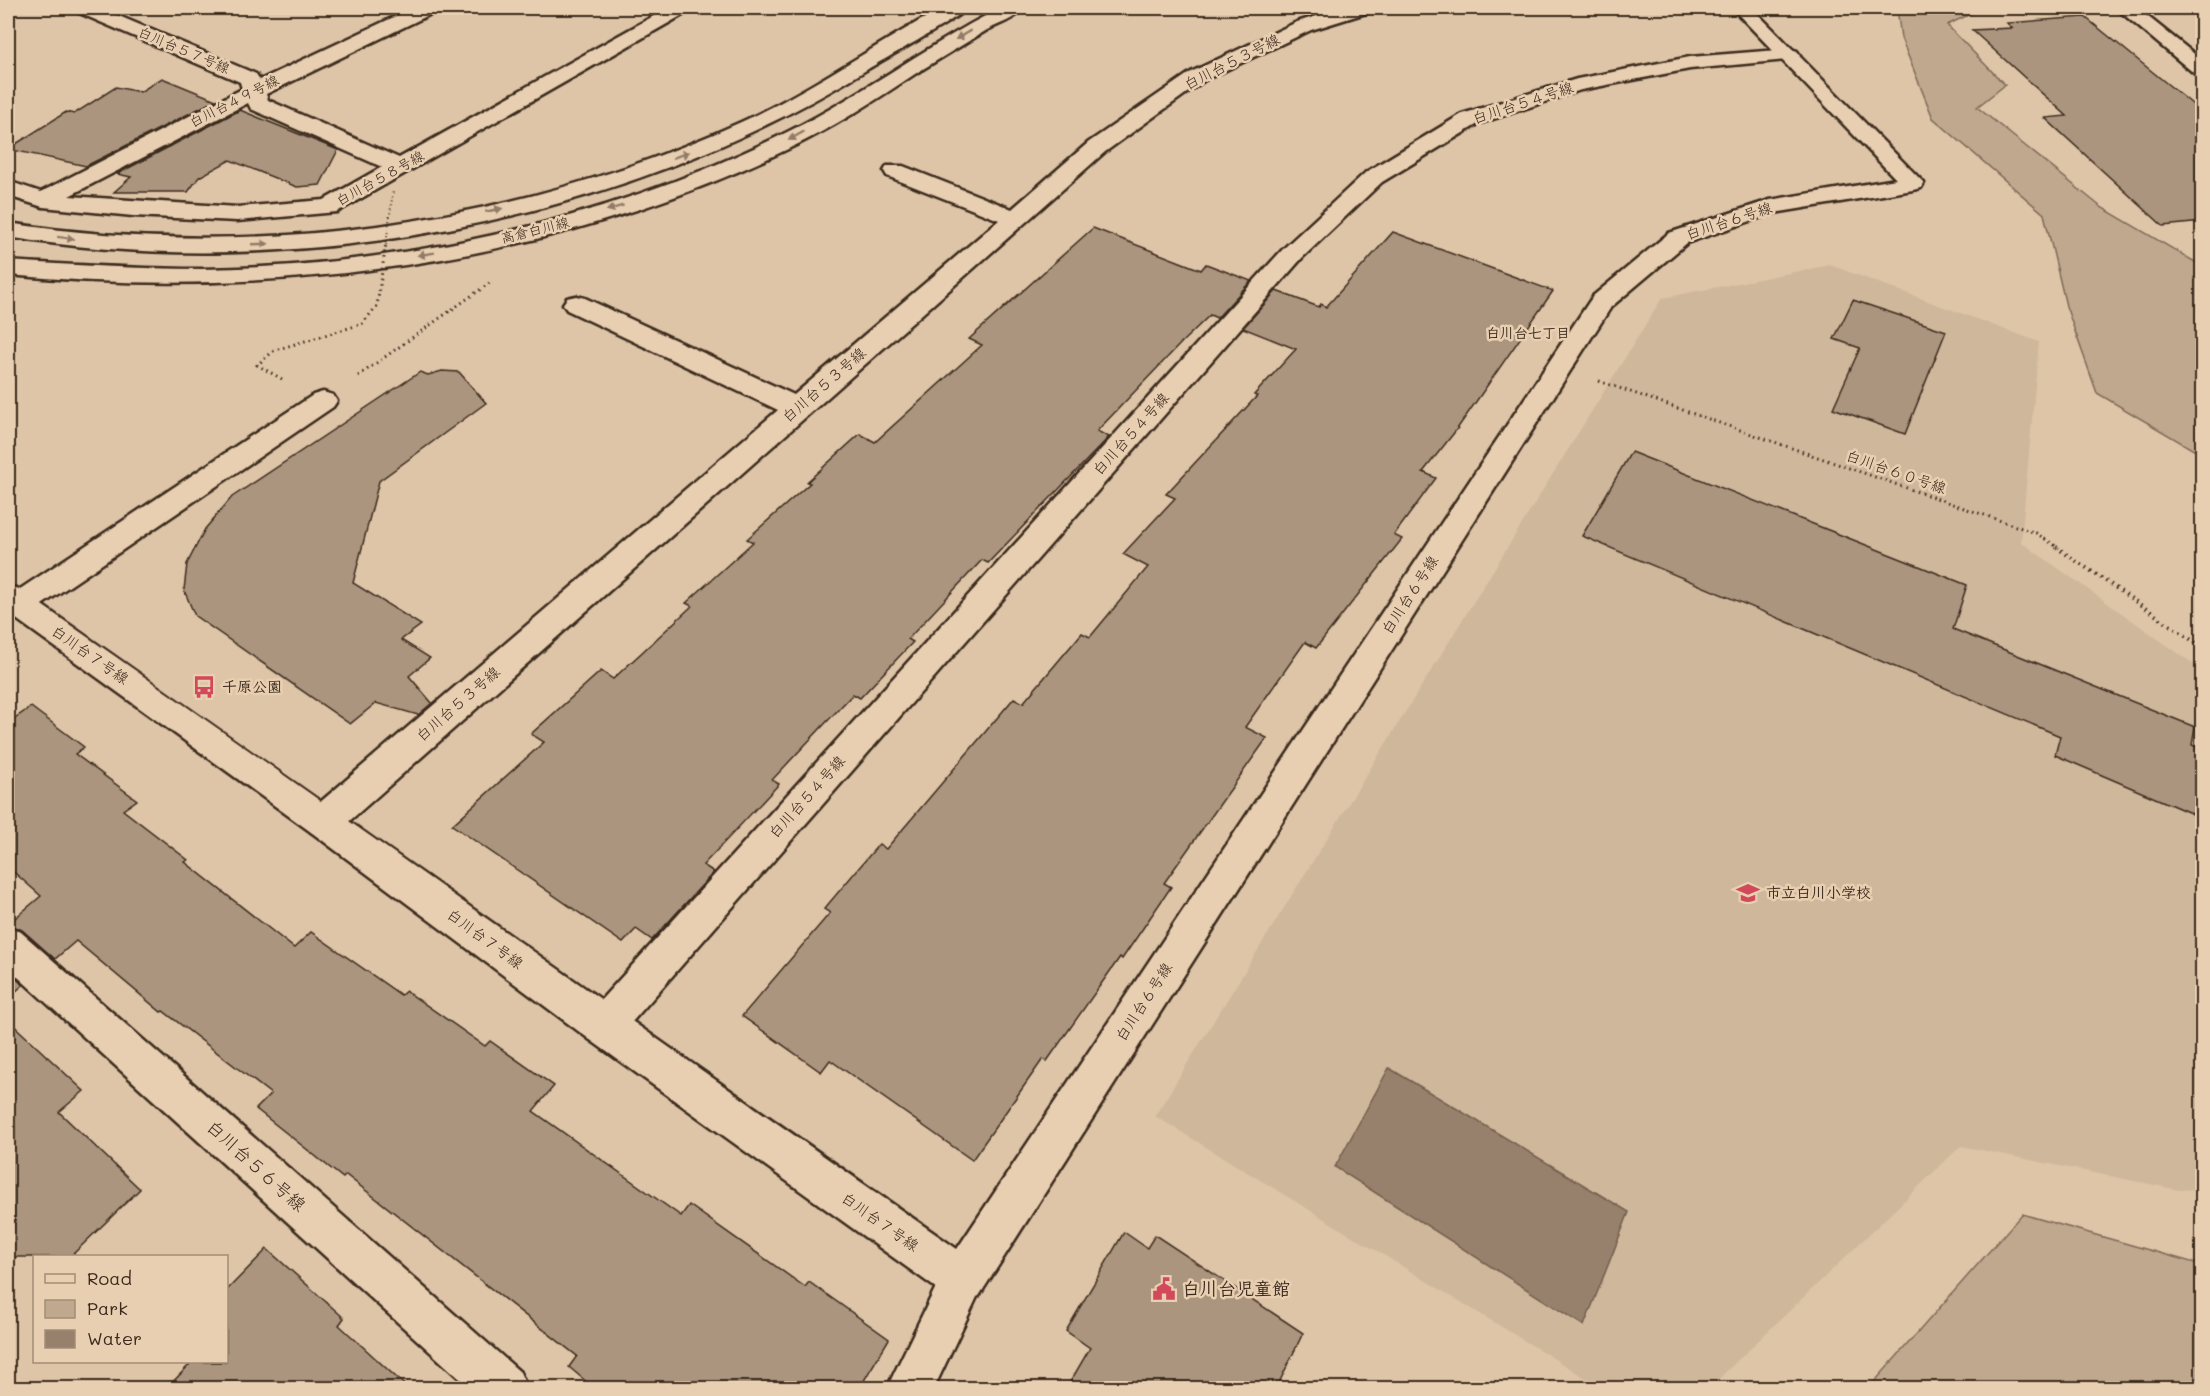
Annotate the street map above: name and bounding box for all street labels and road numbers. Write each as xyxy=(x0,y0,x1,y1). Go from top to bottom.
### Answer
street label: 白川台５７号線 xyxy=(135,22,233,77)
street label: 白川台５３号線 xyxy=(1180,28,1283,94)
street label: 白川台４９号線 xyxy=(186,70,282,131)
street label: 白川台５４号線 xyxy=(1470,76,1576,128)
street label: 白川台５８号線 xyxy=(332,145,427,210)
street label: 白川台６号線 xyxy=(1683,197,1775,243)
street label: 高倉白川線 xyxy=(499,212,571,247)
street label: 白川台５３号線 xyxy=(777,342,870,426)
street label: 白川台５４号線 xyxy=(1088,388,1173,479)
street label: 白川台６０号線 xyxy=(1843,445,1949,498)
street label: 白川台６号線 xyxy=(1376,551,1442,638)
street label: 白川台７号線 xyxy=(48,620,133,688)
street label: 白川台５３号線 xyxy=(411,661,504,745)
street label: 白川台５４号線 xyxy=(764,751,849,842)
street label: 白川台７号線 xyxy=(443,904,528,973)
street label: 白川台６号線 xyxy=(1110,958,1176,1045)
street label: 白川台５６号線 xyxy=(202,1114,312,1216)
street label: 白川台７号線 xyxy=(838,1187,923,1255)

